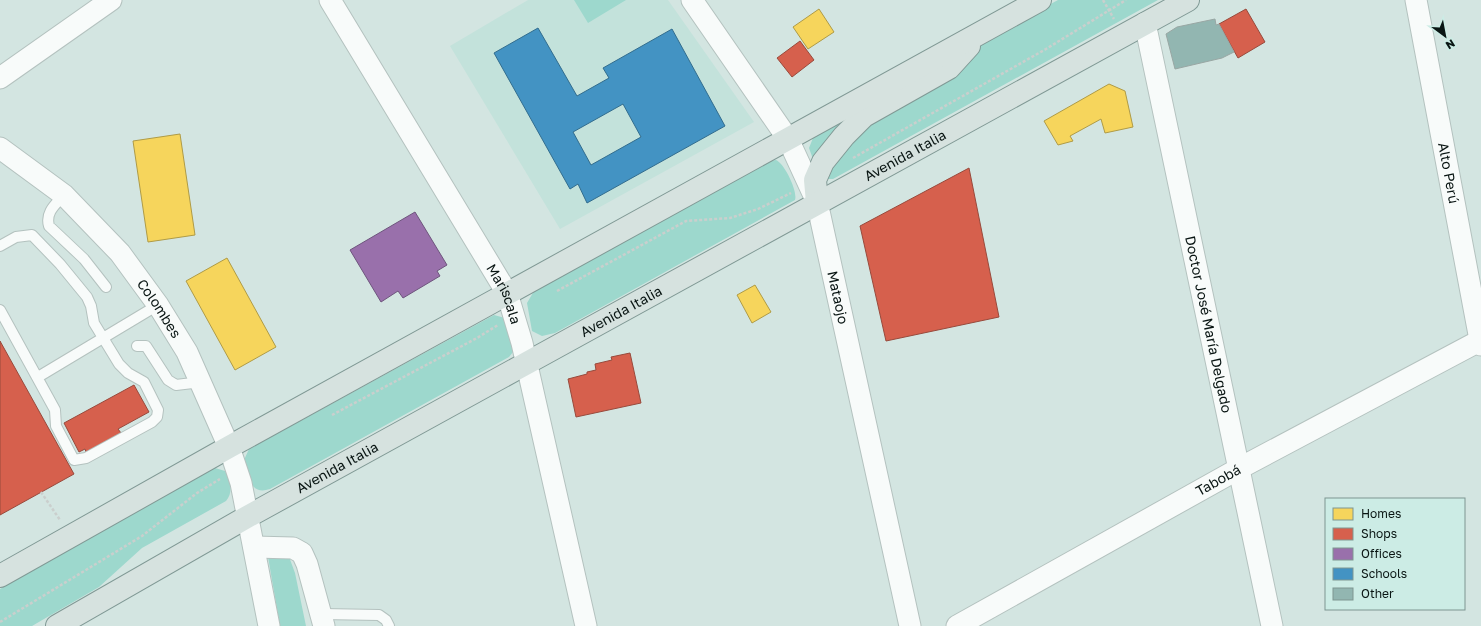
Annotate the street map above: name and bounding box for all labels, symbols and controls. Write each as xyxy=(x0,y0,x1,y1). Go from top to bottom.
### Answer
north arrow xyxy=(1425,16,1465,56)
text: N xyxy=(1444,37,1458,53)
street label: Avenida Italia xyxy=(861,126,949,184)
street label: Alto Perú xyxy=(1435,141,1463,205)
street label: Doctor José María Delgado xyxy=(1182,234,1236,414)
street label: Mariscala xyxy=(483,260,525,326)
street label: Mataojo xyxy=(824,269,853,326)
street label: Colombes xyxy=(134,275,185,341)
street label: Avenida Italia xyxy=(577,282,665,340)
street label: Avenida Italia xyxy=(293,438,381,496)
street label: Tabobá xyxy=(1192,460,1243,499)
legend xyxy=(1325,498,1465,610)
text: Homes xyxy=(1361,506,1401,521)
text: Shops xyxy=(1361,526,1397,541)
text: Offices xyxy=(1361,546,1402,561)
text: Schools xyxy=(1361,566,1407,581)
text: Other xyxy=(1361,586,1394,601)

